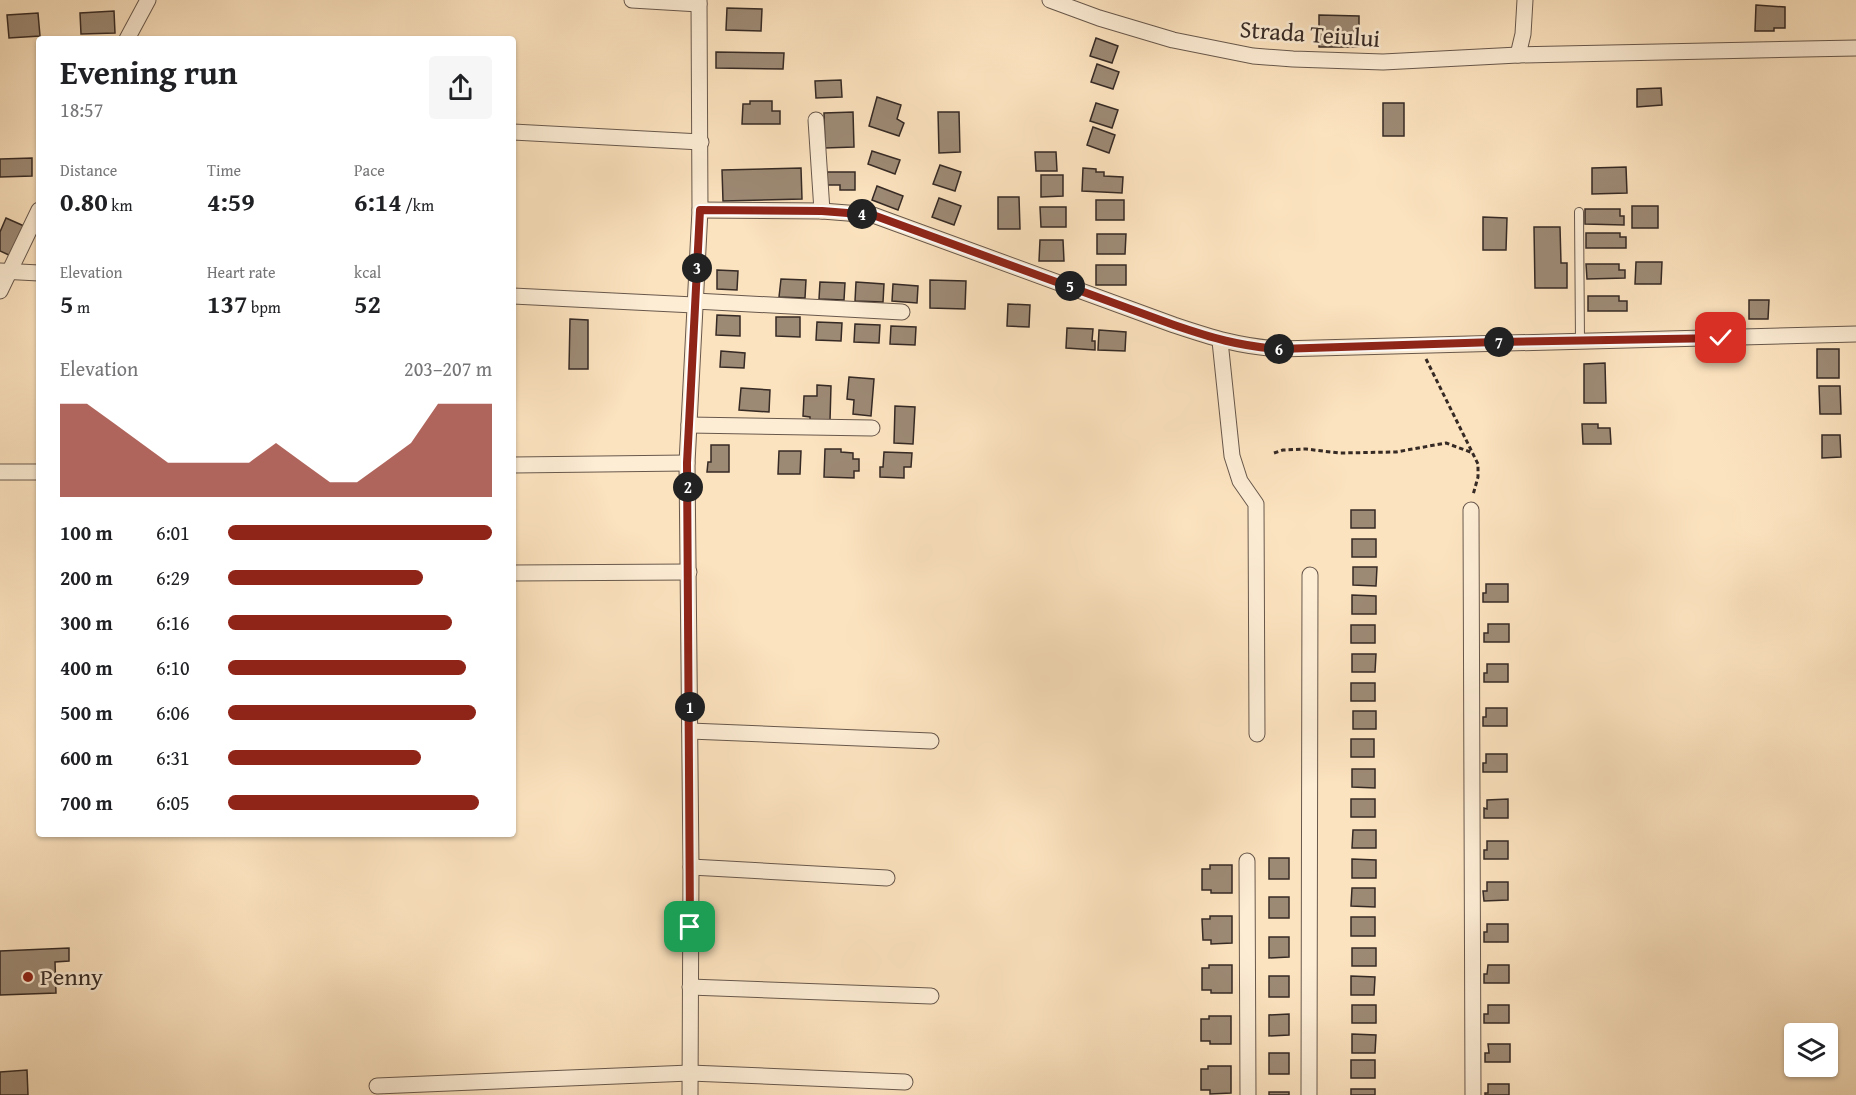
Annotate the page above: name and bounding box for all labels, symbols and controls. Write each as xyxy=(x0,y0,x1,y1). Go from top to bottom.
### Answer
street label: Strada Teiului xyxy=(1239,11,1382,56)
text: Evening run xyxy=(60,48,237,96)
button: share xyxy=(429,56,492,119)
text: 18:57 xyxy=(60,95,103,124)
text: Distance xyxy=(60,158,117,182)
text: Time xyxy=(207,158,241,182)
text: Pace xyxy=(354,158,385,182)
text: 0.80 xyxy=(60,182,108,221)
text: 4:59 xyxy=(207,182,255,221)
text: 6:14 xyxy=(354,182,402,221)
text: km xyxy=(108,193,132,217)
text: /km xyxy=(402,193,434,217)
pin: 4 xyxy=(847,199,877,229)
text: 4 xyxy=(858,202,866,226)
pin: 3 xyxy=(682,253,712,283)
text: 3 xyxy=(693,256,701,280)
text: Elevation xyxy=(60,260,123,284)
text: Heart rate xyxy=(207,260,276,284)
text: kcal xyxy=(354,260,381,284)
pin: 5 xyxy=(1055,271,1085,301)
text: 5 xyxy=(1066,274,1074,298)
text: 5 xyxy=(60,284,73,323)
text: 137 xyxy=(207,284,247,323)
text: 52 xyxy=(354,284,381,323)
text: m xyxy=(73,295,90,319)
text: bpm xyxy=(247,295,281,319)
pin xyxy=(1695,312,1746,363)
icon: check xyxy=(1704,321,1737,354)
pin: 7 xyxy=(1484,327,1514,357)
text: 7 xyxy=(1495,330,1503,354)
pin: 6 xyxy=(1264,334,1294,364)
text: 6 xyxy=(1275,337,1283,361)
text: Elevation xyxy=(60,354,138,383)
text: 203–207 m xyxy=(404,354,492,383)
pin: 2 xyxy=(673,472,703,502)
text: 2 xyxy=(684,475,692,499)
text: 100 m xyxy=(60,518,113,547)
text: 6:01 xyxy=(156,518,190,547)
text: 200 m xyxy=(60,563,113,592)
text: 6:29 xyxy=(156,563,190,592)
text: 300 m xyxy=(60,608,113,637)
text: 6:16 xyxy=(156,608,190,637)
text: 400 m xyxy=(60,653,113,682)
text: 6:10 xyxy=(156,653,190,682)
pin: 1 xyxy=(675,692,705,722)
text: 1 xyxy=(686,695,694,719)
text: 500 m xyxy=(60,698,113,727)
text: 6:06 xyxy=(156,698,190,727)
text: 600 m xyxy=(60,743,113,772)
text: 6:31 xyxy=(156,743,190,772)
text: 700 m xyxy=(60,788,113,817)
text: 6:05 xyxy=(156,788,190,817)
pin xyxy=(664,901,715,952)
icon: arrive xyxy=(673,910,706,943)
place label: Penny xyxy=(40,959,103,994)
marker: Penny xyxy=(21,970,35,984)
map controls xyxy=(1784,1023,1838,1077)
button: layers xyxy=(1784,1023,1838,1077)

